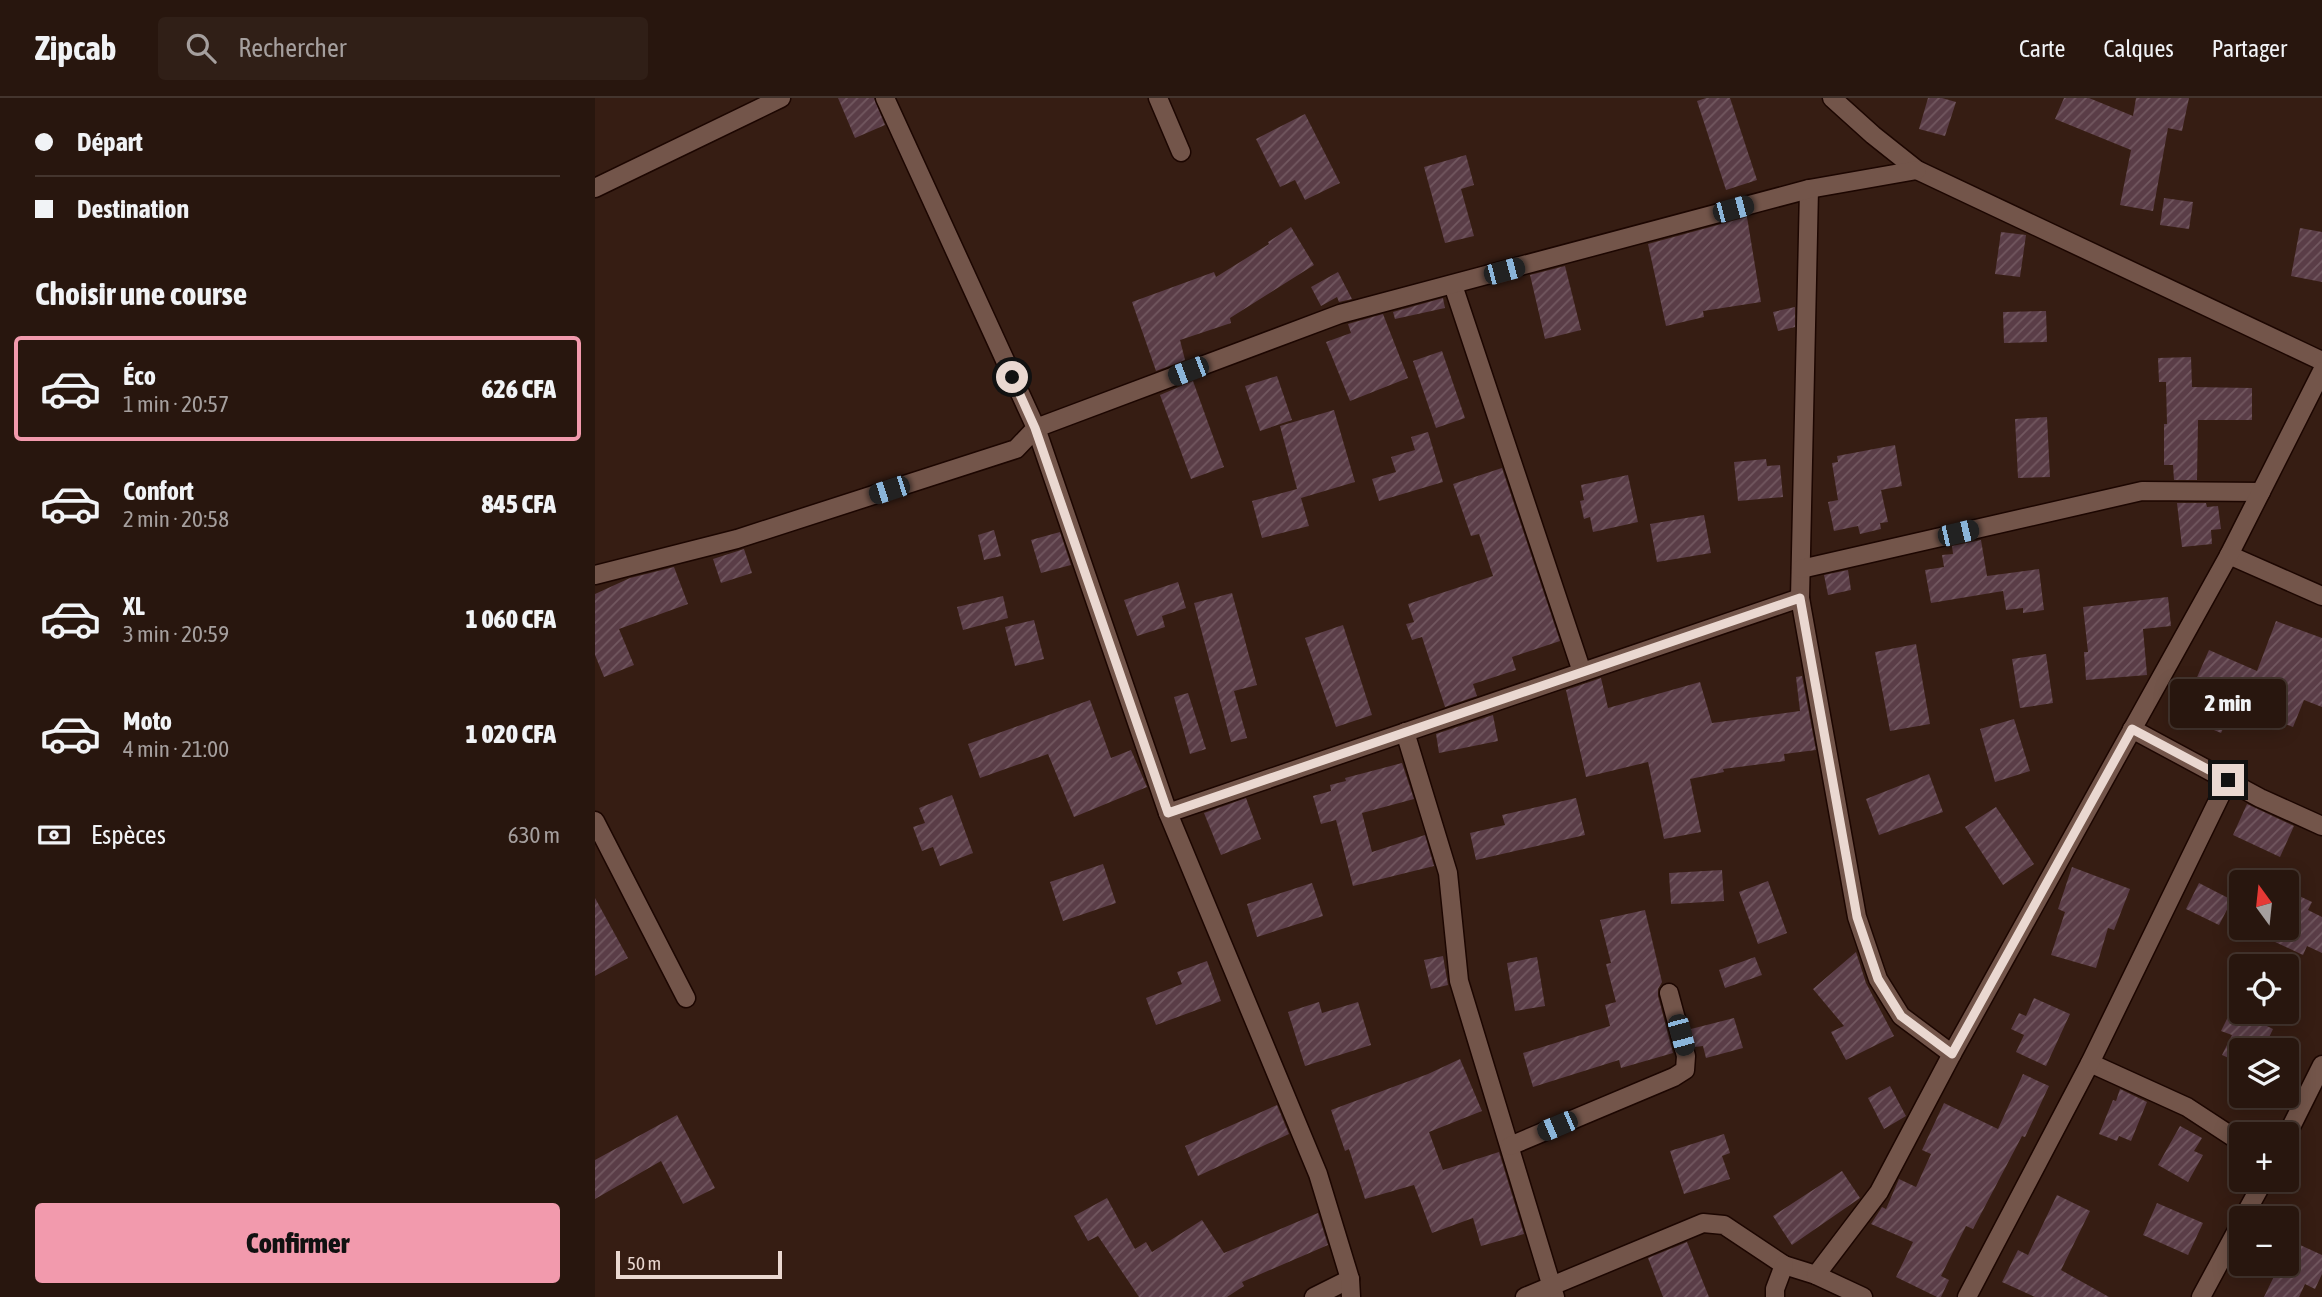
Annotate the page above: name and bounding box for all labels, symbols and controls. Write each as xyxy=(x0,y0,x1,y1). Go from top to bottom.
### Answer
search box xyxy=(158,17,648,80)
text: Zipcab xyxy=(35,29,116,67)
icon: search xyxy=(182,29,220,67)
text: Rechercher xyxy=(238,33,346,63)
text: Carte xyxy=(2019,35,2065,62)
text: Calques xyxy=(2103,35,2174,62)
text: Partager xyxy=(2212,35,2287,62)
text: Départ xyxy=(77,127,143,157)
car xyxy=(1710,193,1757,225)
text: Destination xyxy=(77,194,189,224)
car xyxy=(1481,255,1528,287)
text: Choisir une course xyxy=(35,275,247,312)
car xyxy=(1165,354,1212,388)
icon: car xyxy=(39,357,102,420)
text: Éco xyxy=(123,361,156,391)
route start xyxy=(996,361,1028,393)
text: 626 CFA xyxy=(481,374,556,404)
text: 1 min · 20:57 xyxy=(123,391,229,417)
icon: car xyxy=(39,472,102,535)
car xyxy=(866,474,913,506)
text: Confort xyxy=(123,476,194,506)
text: 845 CFA xyxy=(481,489,556,519)
text: 2 min · 20:58 xyxy=(123,506,229,532)
car xyxy=(1936,518,1981,548)
icon: car xyxy=(39,587,102,650)
text: XL xyxy=(123,591,145,621)
text: 1 060 CFA xyxy=(466,604,556,634)
text: 3 min · 20:59 xyxy=(123,621,229,647)
callout: 2 min xyxy=(2170,678,2286,728)
text: 2 min xyxy=(2205,690,2251,716)
icon: car xyxy=(39,702,102,765)
text: Moto xyxy=(123,706,172,736)
text: 1 020 CFA xyxy=(466,719,556,749)
text: 4 min · 21:00 xyxy=(123,736,229,762)
route end xyxy=(2212,764,2244,796)
icon: cash xyxy=(35,816,73,854)
text: Espèces xyxy=(91,820,166,850)
text: 630 m xyxy=(508,822,560,848)
north arrow xyxy=(2229,870,2299,940)
map controls xyxy=(2229,870,2299,1276)
button: locate xyxy=(2229,954,2299,1024)
car xyxy=(1666,1012,1697,1058)
button: layers xyxy=(2229,1038,2299,1108)
car xyxy=(1534,1108,1581,1144)
button: + xyxy=(2229,1122,2299,1192)
button: Confirmer xyxy=(35,1203,560,1283)
button: − xyxy=(2229,1206,2299,1276)
scale bar xyxy=(616,1248,782,1280)
text: 50 m xyxy=(627,1252,661,1274)

